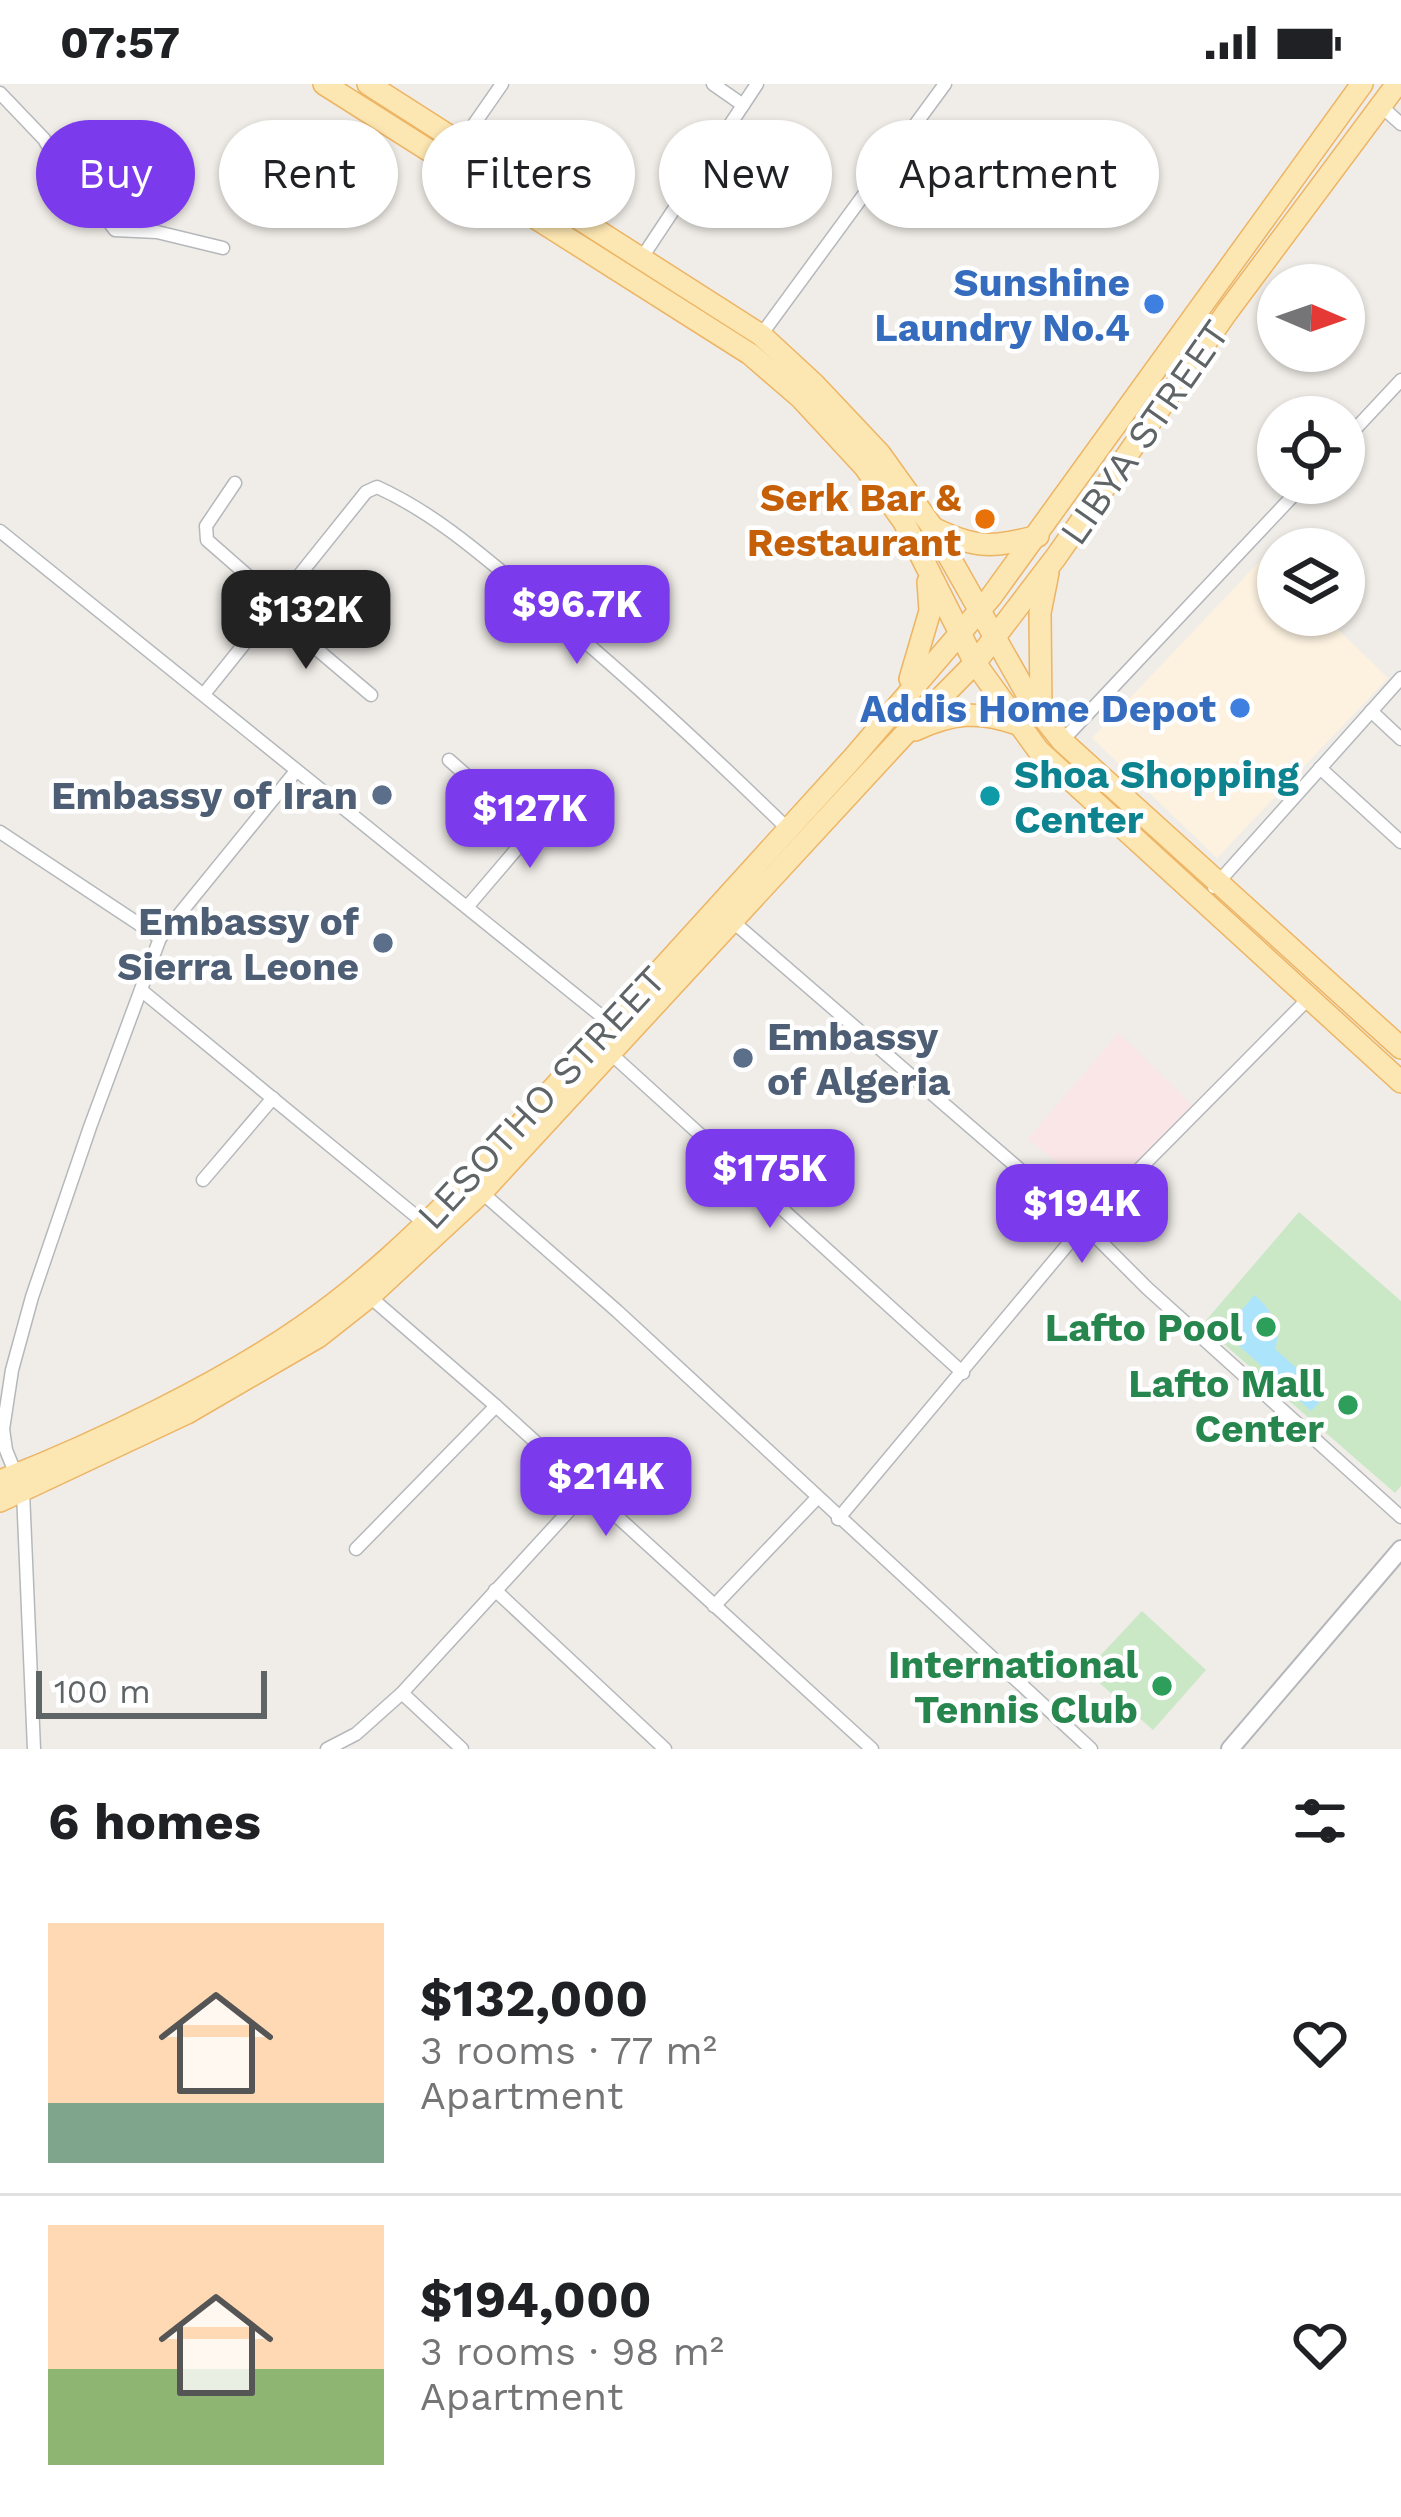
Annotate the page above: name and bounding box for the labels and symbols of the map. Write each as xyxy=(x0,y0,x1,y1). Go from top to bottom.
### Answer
place label: Sunshine Laundry No.4 xyxy=(874,260,1130,350)
north arrow xyxy=(1257,264,1365,372)
marker: Sunshine Laundry No.4 xyxy=(1141,291,1167,317)
street label: LIBYA STREET xyxy=(1050,311,1238,553)
place label: Serk Bar & Restaurant xyxy=(747,475,962,565)
marker: Serk Bar & Restaurant xyxy=(972,506,998,532)
pin: $96.7K xyxy=(479,565,675,667)
pin: $132K xyxy=(222,570,390,672)
place label: Addis Home Depot xyxy=(860,686,1216,731)
marker: Addis Home Depot xyxy=(1227,695,1253,721)
place label: Shoa Shopping Center xyxy=(1014,752,1299,842)
pin: $127K xyxy=(446,769,614,871)
place label: Embassy of Iran xyxy=(51,773,358,818)
marker: Embassy of Iran xyxy=(369,782,395,808)
marker: Shoa Shopping Center xyxy=(977,783,1003,809)
place label: Embassy of Sierra Leone xyxy=(117,899,360,989)
marker: Embassy of Sierra Leone xyxy=(370,930,396,956)
street label: LESOTHO STREET xyxy=(408,957,675,1238)
place label: Embassy of Algeria xyxy=(767,1014,951,1104)
marker: Embassy of Algeria xyxy=(730,1045,756,1071)
pin: $175K xyxy=(686,1129,854,1231)
pin: $194K xyxy=(998,1164,1166,1266)
place label: Lafto Pool xyxy=(1045,1305,1242,1350)
marker: Lafto Pool xyxy=(1253,1314,1279,1340)
place label: Lafto Mall Center xyxy=(1128,1361,1324,1451)
marker: Lafto Mall Center xyxy=(1335,1392,1361,1418)
pin: $214K xyxy=(522,1437,690,1539)
place label: International Tennis Club xyxy=(888,1642,1138,1732)
scale bar xyxy=(36,1665,267,1718)
marker: International Tennis Club xyxy=(1149,1673,1175,1699)

